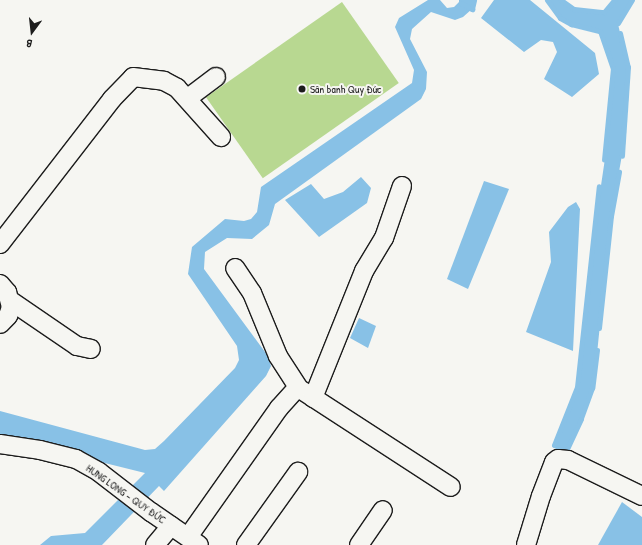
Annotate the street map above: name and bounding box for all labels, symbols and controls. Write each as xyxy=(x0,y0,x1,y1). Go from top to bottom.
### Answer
north arrow xyxy=(12,12,52,52)
text: B xyxy=(24,36,33,51)
place label: Sân banh Quy Đức xyxy=(310,82,381,96)
marker: Sân banh Quy Đức xyxy=(297,84,307,94)
street label: HƯNG LONG - QUY ĐỨC xyxy=(84,461,168,527)

